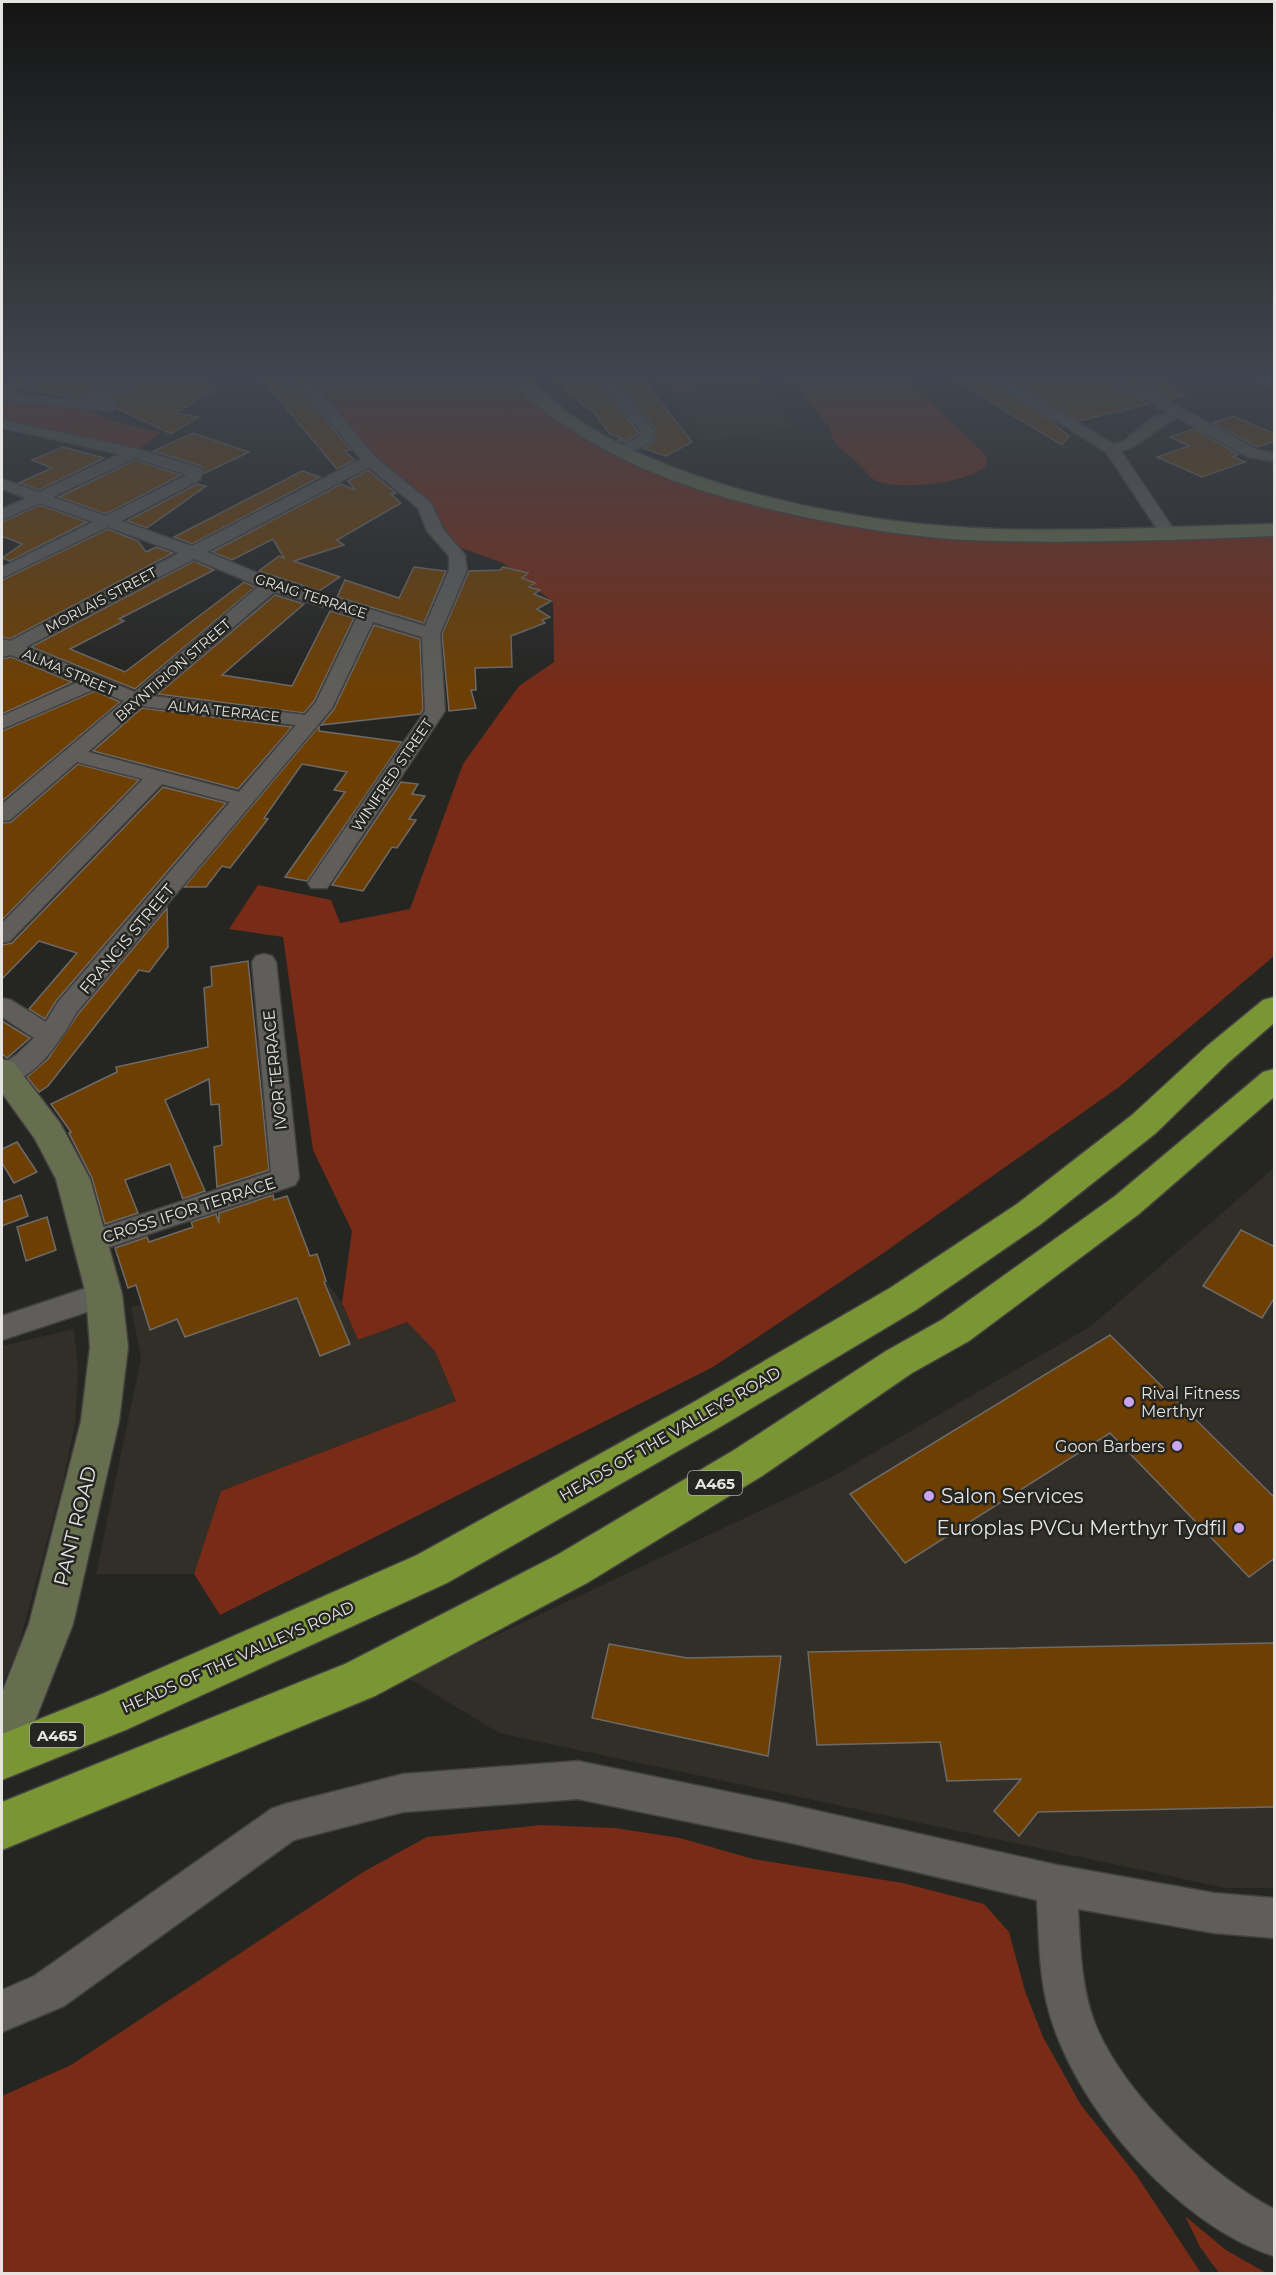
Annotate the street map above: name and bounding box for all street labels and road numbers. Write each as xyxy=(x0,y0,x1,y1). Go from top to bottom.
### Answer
street label: MORLAIS STREET xyxy=(42,563,160,637)
street label: GRAIG TERRACE xyxy=(253,569,369,623)
street label: BRYNTIRION STREET xyxy=(111,615,235,725)
street label: ALMA STREET xyxy=(20,644,118,700)
street label: ALMA TERRACE xyxy=(167,696,281,726)
street label: WINIFRED STREET xyxy=(348,715,436,835)
street label: FRANCIS STREET xyxy=(76,880,179,998)
street label: IVOR TERRACE xyxy=(259,1009,291,1131)
street label: CROSS IFOR TERRACE xyxy=(100,1173,278,1247)
street label: HEADS OF THE VALLEYS ROAD xyxy=(556,1363,784,1505)
street label: PANT ROAD xyxy=(49,1464,101,1588)
road number: A465 xyxy=(688,1471,742,1495)
street label: HEADS OF THE VALLEYS ROAD xyxy=(119,1597,357,1717)
road number: A465 xyxy=(30,1723,84,1747)

